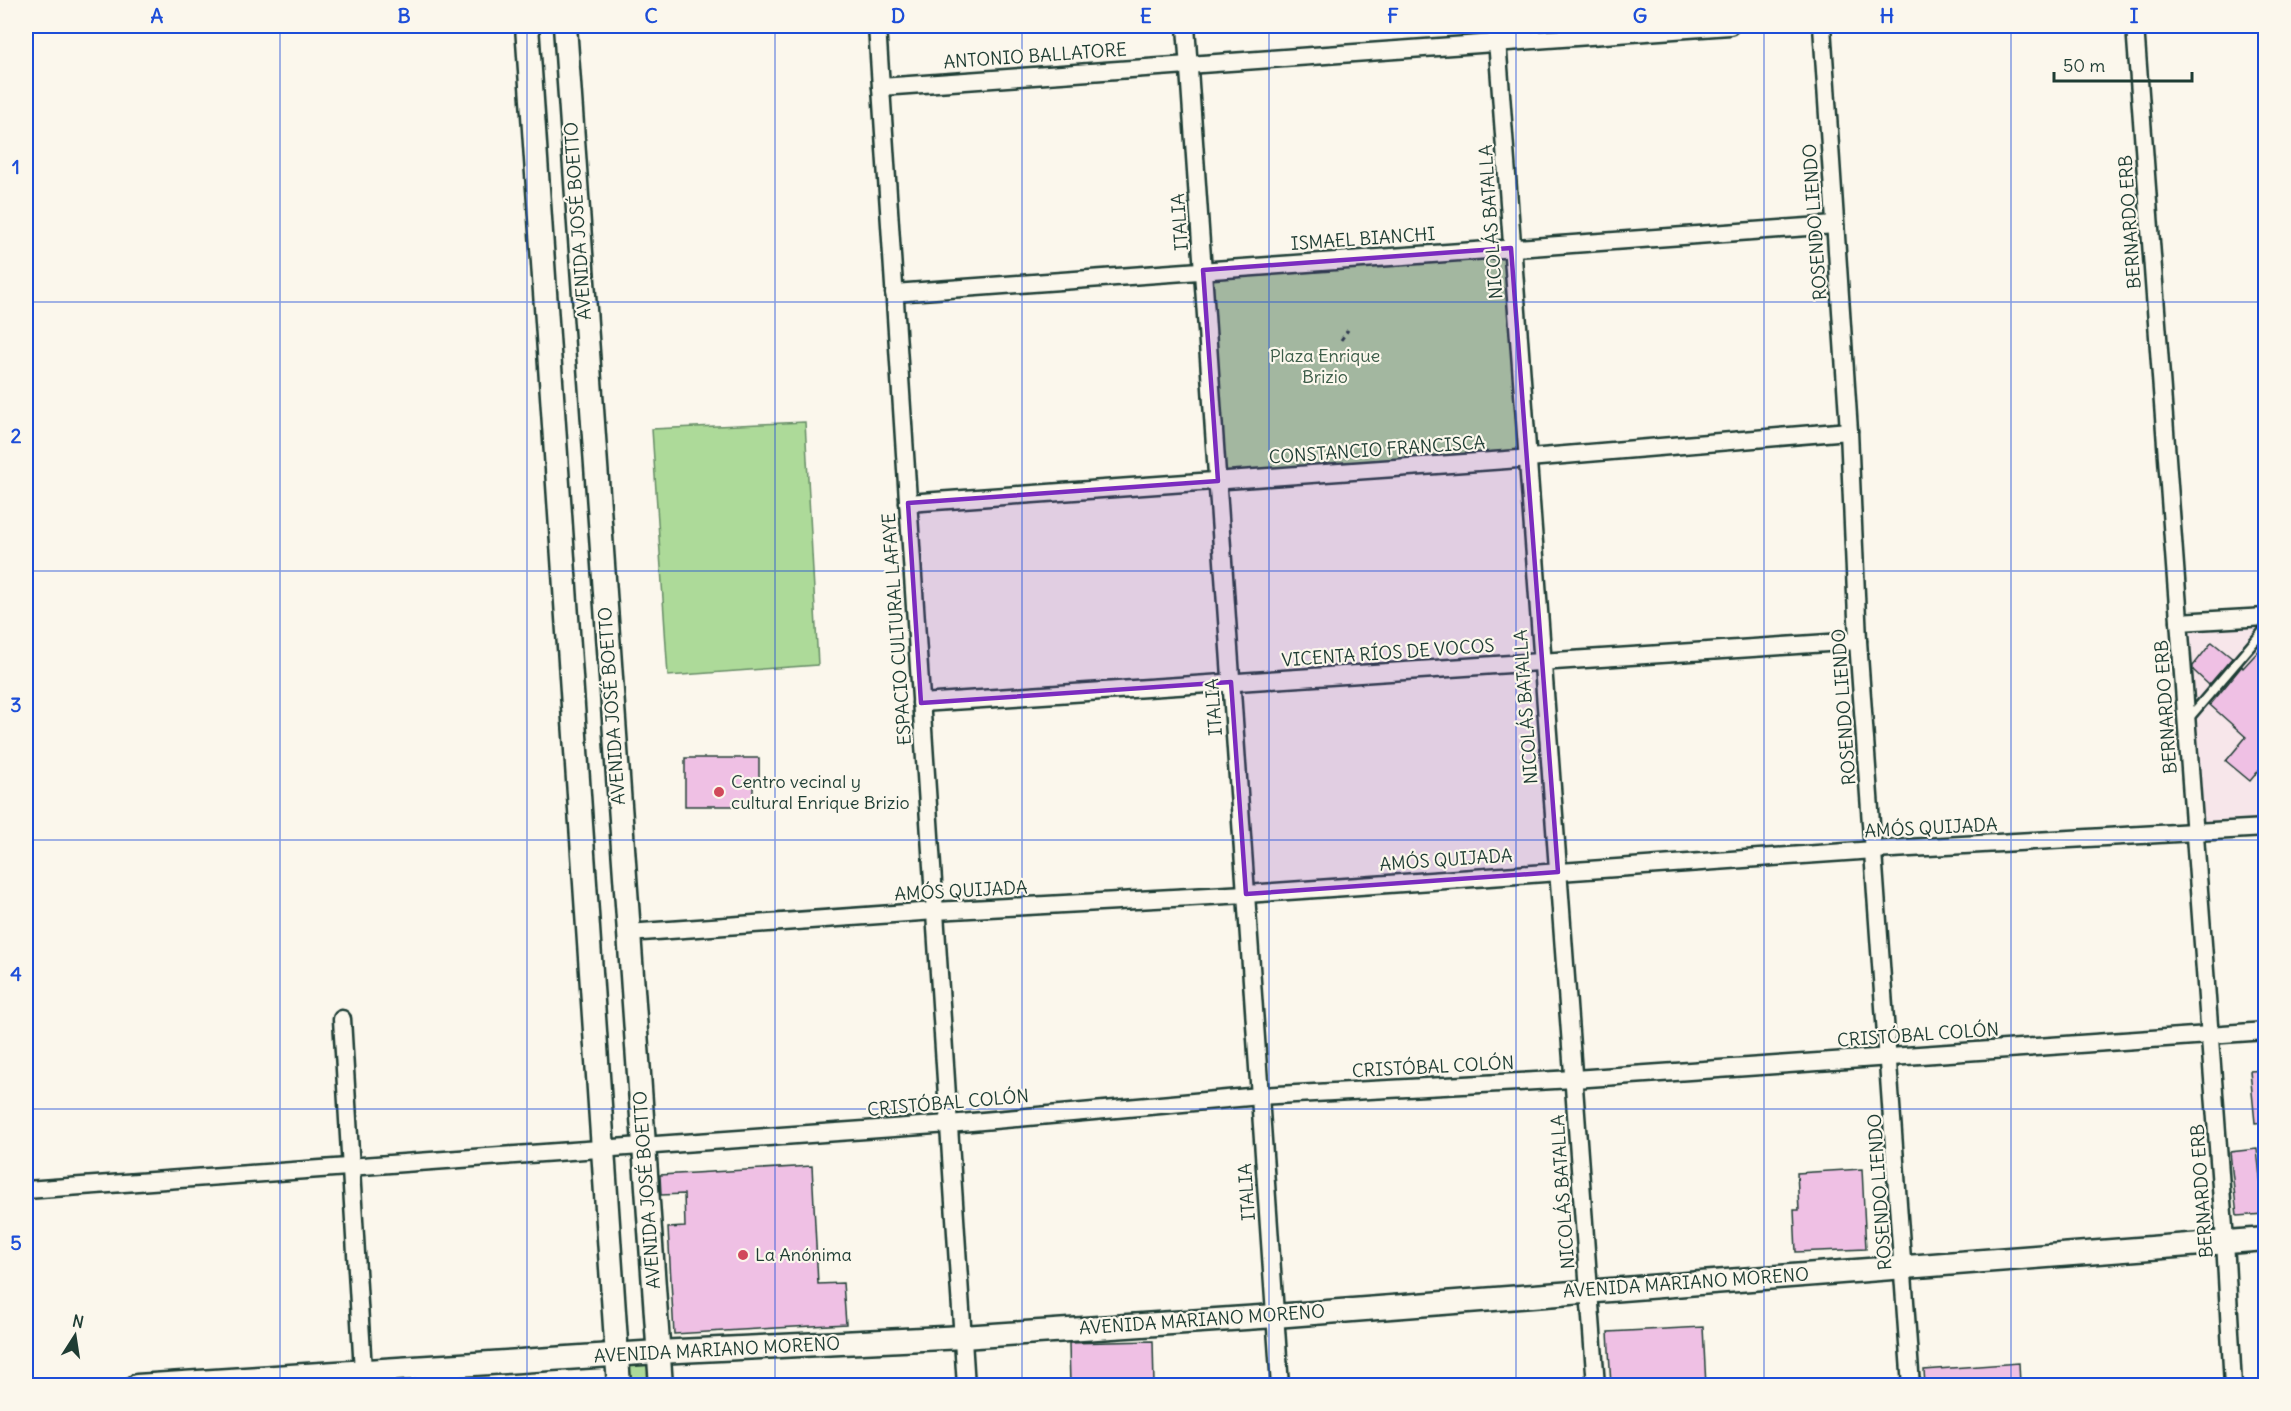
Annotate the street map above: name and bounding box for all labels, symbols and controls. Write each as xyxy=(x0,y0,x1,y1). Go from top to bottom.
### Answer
text: A xyxy=(151,3,164,28)
text: B xyxy=(397,3,411,28)
text: C xyxy=(644,3,658,28)
text: D xyxy=(891,3,905,28)
text: E xyxy=(1140,3,1152,28)
text: F xyxy=(1387,3,1399,28)
text: G xyxy=(1633,3,1647,28)
text: H xyxy=(1880,3,1894,28)
text: I xyxy=(2130,3,2139,28)
street label: ANTONIO BALLATORE xyxy=(943,38,1127,73)
scale bar xyxy=(2054,45,2192,83)
text: 50 m xyxy=(2063,54,2105,77)
street label: AVENIDA JOSÉ BOETTO xyxy=(559,121,596,321)
street label: ROSENDO LIENDO xyxy=(1798,143,1831,301)
street label: NICOLÁS BATALLA xyxy=(1474,144,1507,300)
text: 1 xyxy=(12,154,20,179)
street label: BERNARDO ERB xyxy=(2113,154,2146,290)
street label: ITALIA xyxy=(1166,193,1193,251)
street label: ISMAEL BIANCHI xyxy=(1290,222,1436,255)
park label: Plaza Enrique Brizio xyxy=(1270,344,1380,388)
text: 2 xyxy=(11,423,22,448)
street label: CONSTANCIO FRANCISCA xyxy=(1268,430,1486,469)
street label: ESPACIO CULTURAL LAFAYE xyxy=(877,512,916,746)
street label: AVENIDA JOSÉ BOETTO xyxy=(593,606,630,806)
street label: ROSENDO LIENDO xyxy=(1827,628,1860,786)
street label: NICOLÁS BATALLA xyxy=(1509,629,1542,785)
street label: VICENTA RÍOS DE VOCOS xyxy=(1281,634,1495,671)
street label: BERNARDO ERB xyxy=(2149,639,2182,775)
street label: ITALIA xyxy=(1200,678,1227,736)
text: 3 xyxy=(10,692,22,717)
place label: Centro vecinal y cultural Enrique Brizio xyxy=(731,770,910,814)
marker: Centro vecinal y cultural Enrique Brizio xyxy=(712,785,726,799)
street label: AMÓS QUIJADA xyxy=(1864,813,1998,842)
street label: AMÓS QUIJADA xyxy=(1379,843,1513,876)
street label: AMÓS QUIJADA xyxy=(894,876,1028,905)
text: 4 xyxy=(10,961,22,986)
street label: CRISTÓBAL COLÓN xyxy=(1836,1017,2000,1052)
street label: CRISTÓBAL COLÓN xyxy=(1351,1051,1515,1082)
street label: CRISTÓBAL COLÓN xyxy=(866,1084,1030,1121)
street label: AVENIDA JOSÉ BOETTO xyxy=(628,1090,665,1290)
street label: ROSENDO LIENDO xyxy=(1863,1113,1896,1271)
street label: NICOLÁS BATALLA xyxy=(1546,1114,1579,1270)
street label: BERNARDO ERB xyxy=(2185,1123,2218,1259)
street label: ITALIA xyxy=(1233,1163,1260,1221)
text: 5 xyxy=(10,1230,22,1255)
place label: La Anónima xyxy=(755,1243,852,1266)
marker: La Anónima xyxy=(736,1248,750,1262)
street label: AVENIDA MARIANO MORENO xyxy=(1562,1262,1810,1303)
street label: AVENIDA MARIANO MORENO xyxy=(1078,1299,1326,1340)
north arrow xyxy=(45,1306,105,1366)
text: N xyxy=(71,1310,86,1332)
street label: AVENIDA MARIANO MORENO xyxy=(593,1332,841,1367)

